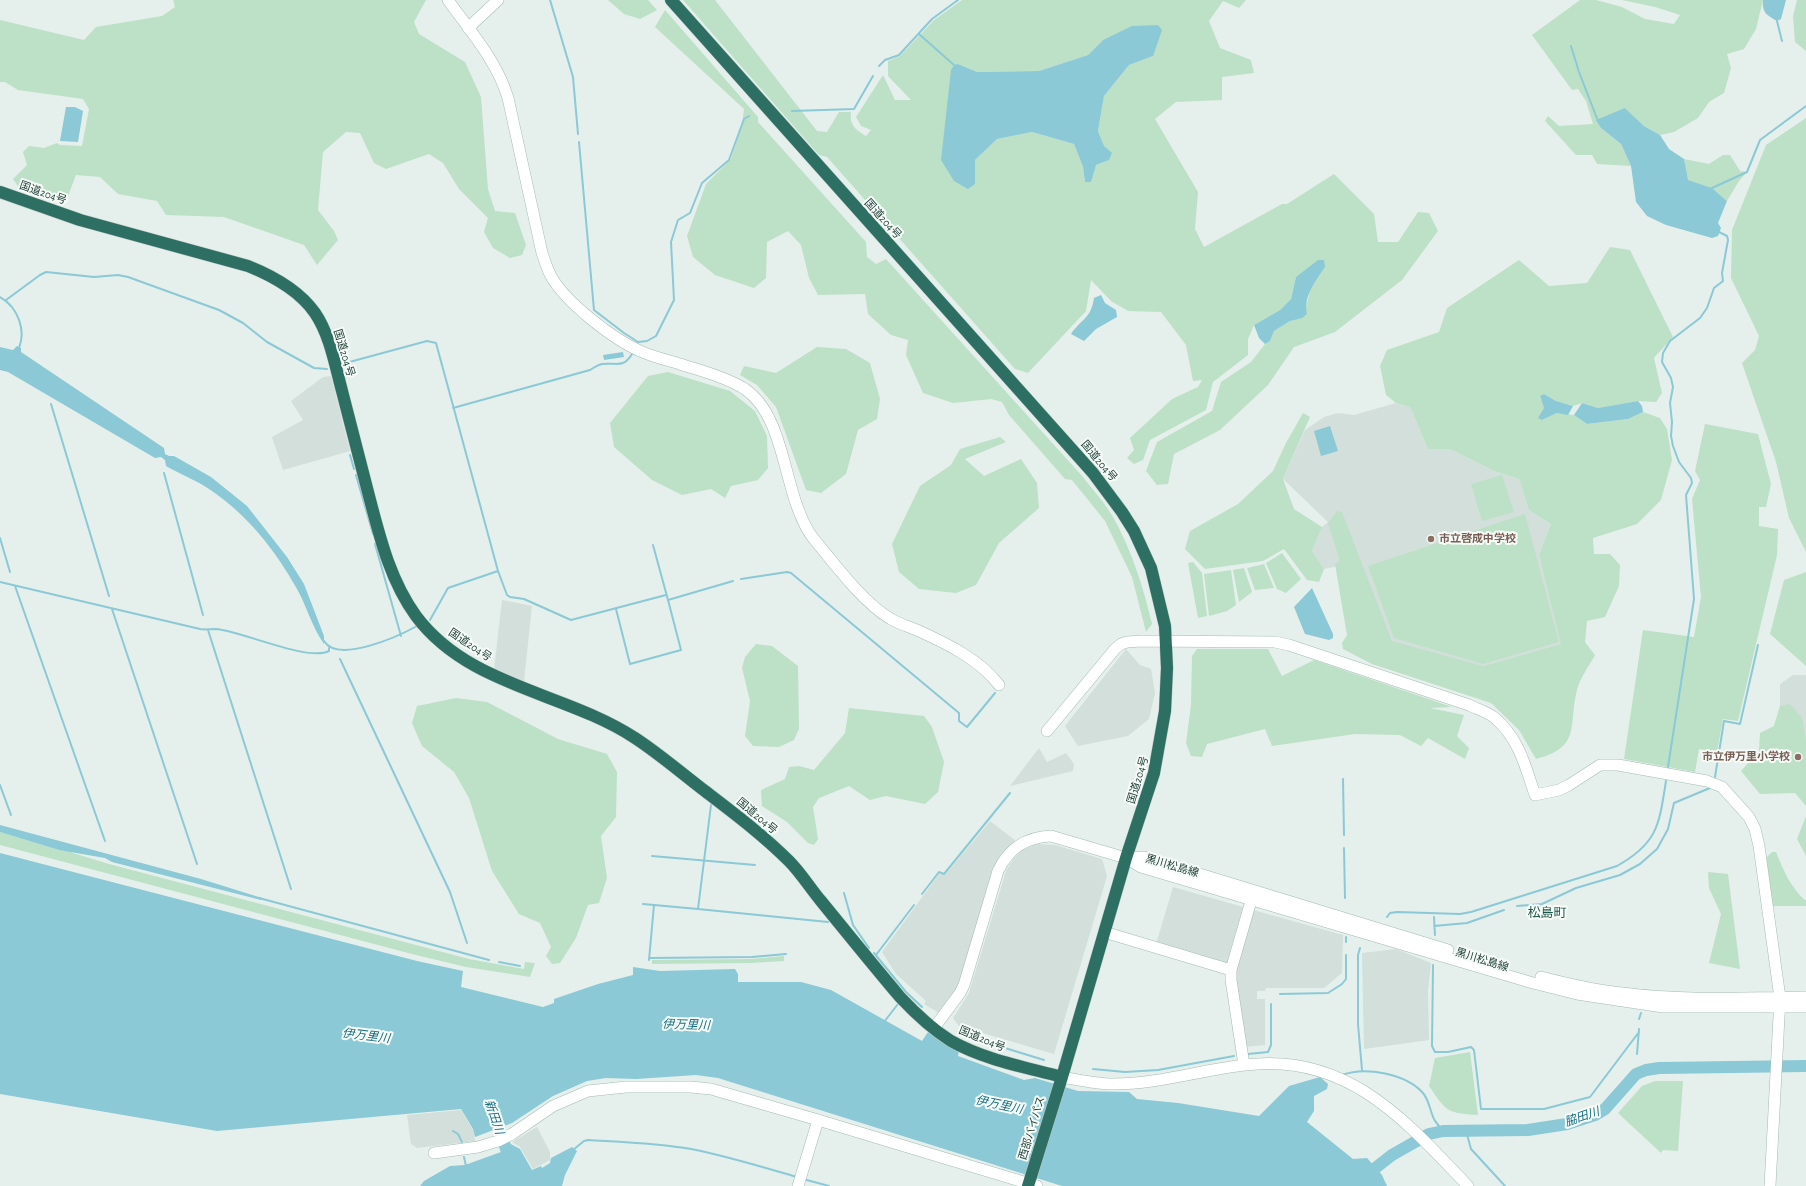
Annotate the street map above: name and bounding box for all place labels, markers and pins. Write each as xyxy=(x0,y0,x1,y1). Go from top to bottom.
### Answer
place label: 市立啓成中学校 xyxy=(1439,532,1516,546)
marker: 市立啓成中学校 xyxy=(1426,534,1436,544)
place label: 市立伊万里小学校 xyxy=(1702,750,1790,764)
marker: 市立伊万里小学校 xyxy=(1793,752,1803,762)

